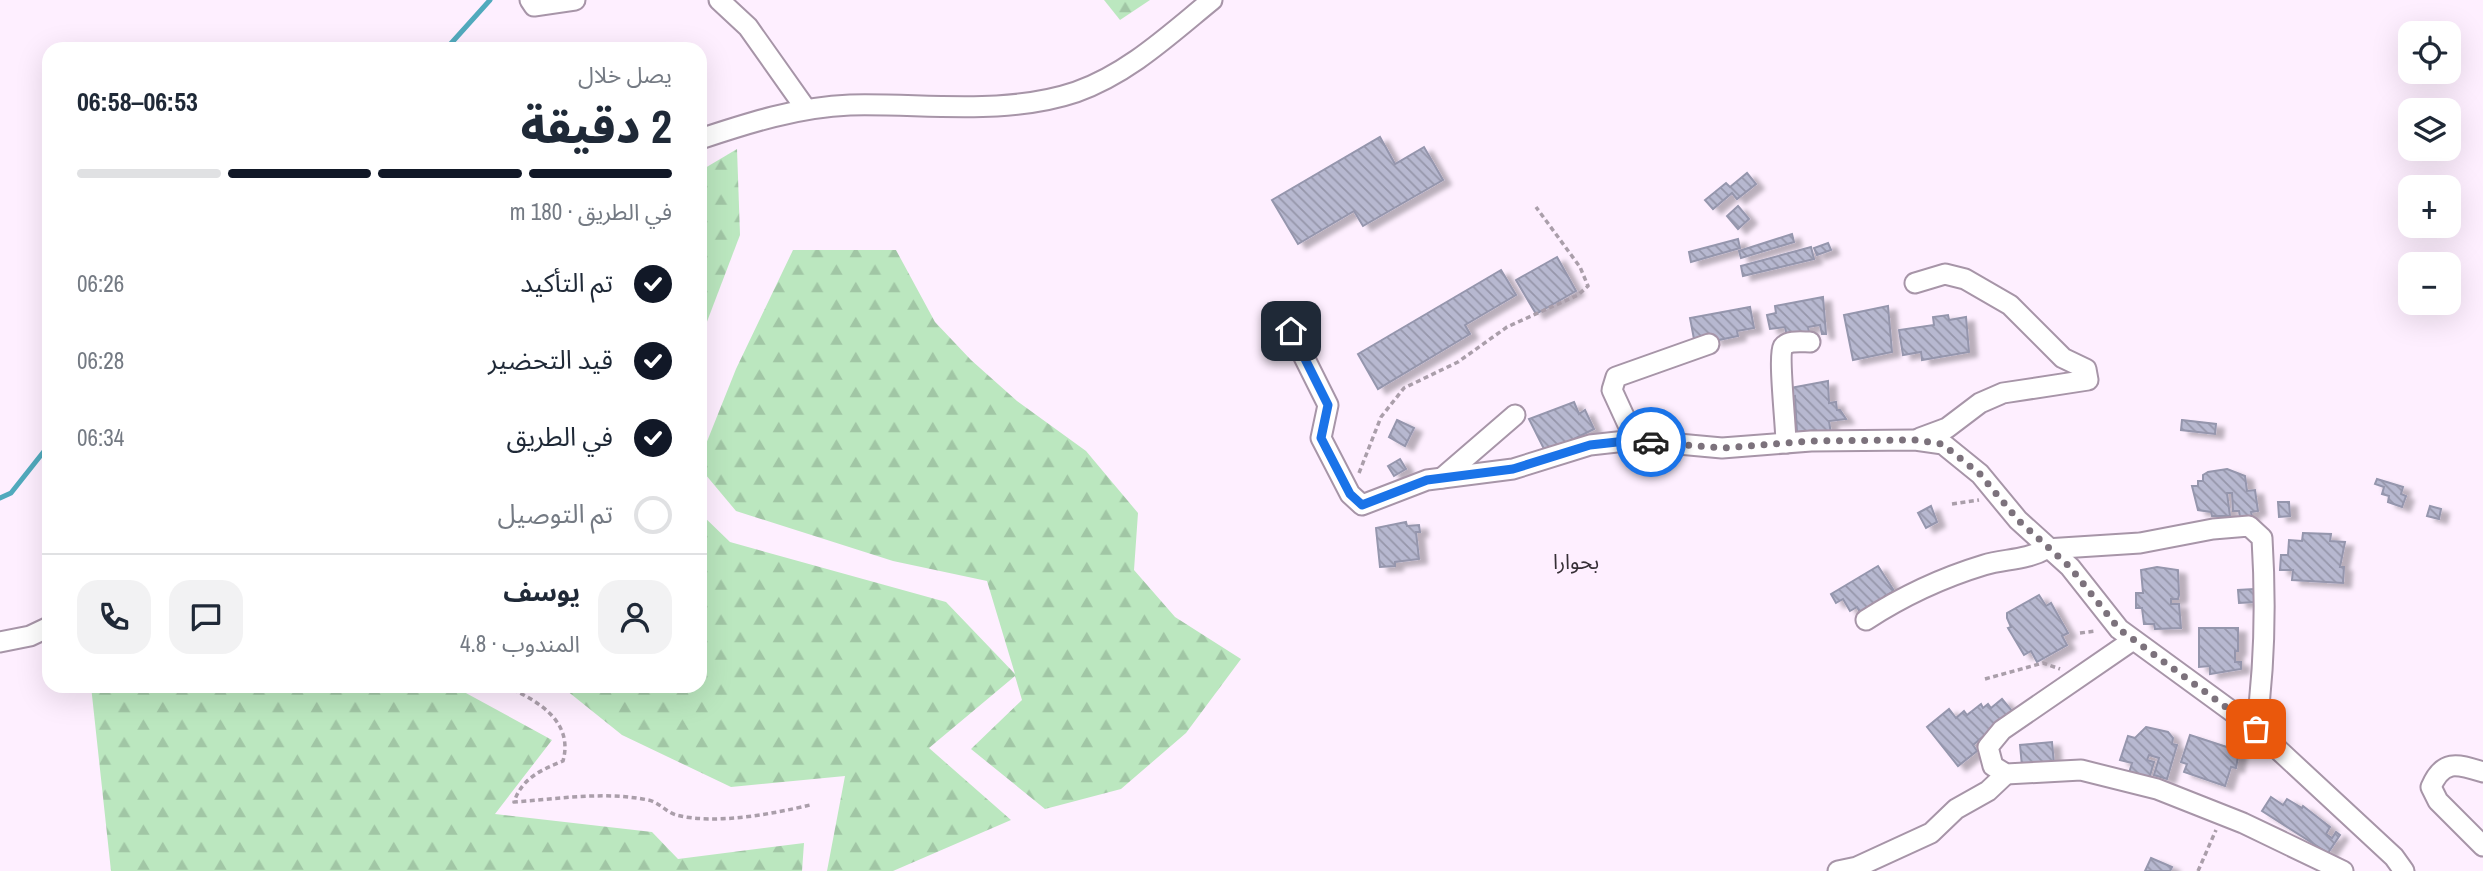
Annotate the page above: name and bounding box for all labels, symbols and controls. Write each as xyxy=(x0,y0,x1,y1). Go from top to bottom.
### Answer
map controls xyxy=(2398,21,2461,315)
button: locate xyxy=(2398,21,2461,84)
text: يصل خلال xyxy=(578,59,672,90)
text: 06:53–06:58 xyxy=(77,84,198,119)
text: 2 دقيقة xyxy=(520,95,672,157)
button: layers xyxy=(2398,98,2461,161)
button: + xyxy=(2398,175,2461,238)
text: في الطريق · 180 m xyxy=(510,196,672,227)
button: − xyxy=(2398,252,2461,315)
text: تم التأكيد xyxy=(520,265,613,300)
icon: check xyxy=(634,265,672,303)
text: 06:26 xyxy=(77,268,124,299)
pin xyxy=(1261,301,1321,361)
icon: home xyxy=(1272,312,1310,350)
text: قيد التحضير xyxy=(488,342,613,377)
icon: check xyxy=(634,342,672,380)
text: 06:28 xyxy=(77,345,124,376)
courier xyxy=(1616,407,1686,477)
text: في الطريق xyxy=(507,419,613,454)
icon: check xyxy=(634,419,672,457)
text: 06:34 xyxy=(77,422,124,453)
icon: car xyxy=(1632,423,1670,461)
text: تم التوصيل xyxy=(498,496,613,531)
district label: بحوارا xyxy=(1553,547,1599,576)
text: يوسف xyxy=(503,574,580,609)
button: phone xyxy=(77,580,151,654)
button: chat xyxy=(169,580,243,654)
button: person xyxy=(598,580,672,654)
text: المندوب · 4.8 xyxy=(460,628,580,659)
pin xyxy=(2226,699,2286,759)
icon: bag xyxy=(2237,710,2275,748)

